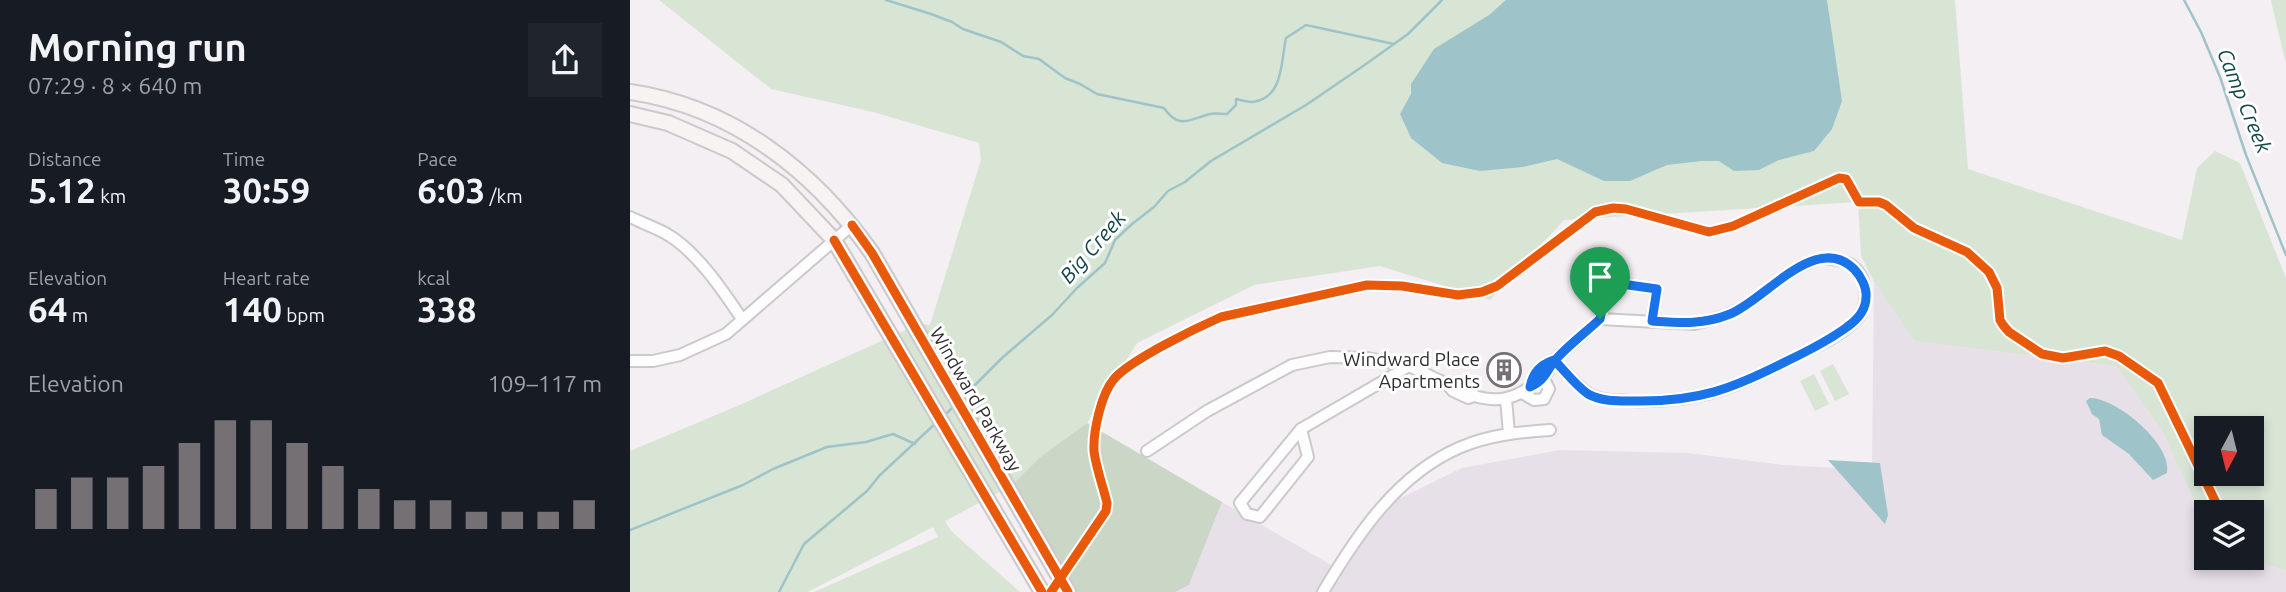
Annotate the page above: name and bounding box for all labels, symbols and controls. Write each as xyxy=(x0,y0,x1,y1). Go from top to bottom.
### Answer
button: share xyxy=(528,23,602,97)
text: Morning run xyxy=(28,26,247,68)
water label: Camp Creek xyxy=(2213,45,2277,157)
text: 07:29 · 8 × 640 m xyxy=(28,73,202,98)
text: Distance xyxy=(28,148,102,170)
text: Time xyxy=(223,148,265,170)
text: Pace xyxy=(417,148,458,170)
text: 5.12 xyxy=(28,170,96,210)
text: 30:59 xyxy=(223,170,310,210)
text: 6:03 xyxy=(417,170,485,210)
text: km xyxy=(96,185,126,207)
text: /km xyxy=(485,185,523,207)
water label: Big Creek xyxy=(1054,205,1130,287)
pin xyxy=(1570,247,1630,319)
icon: arrive xyxy=(1581,258,1619,296)
text: Elevation xyxy=(28,267,107,289)
text: Heart rate xyxy=(223,267,310,289)
text: kcal xyxy=(417,267,450,289)
text: 64 xyxy=(28,289,67,329)
text: 140 xyxy=(223,289,282,329)
text: 338 xyxy=(417,289,477,329)
text: m xyxy=(67,304,88,326)
text: bpm xyxy=(282,304,325,326)
street label: Windward Parkway xyxy=(926,323,1026,475)
place label: Windward Place Apartments xyxy=(1343,348,1480,392)
building icon: Windward Place Apartments xyxy=(1485,351,1523,389)
text: Elevation xyxy=(28,371,124,396)
text: 109–117 m xyxy=(488,371,602,396)
north arrow xyxy=(2194,416,2264,486)
map controls xyxy=(2194,416,2264,570)
button: layers xyxy=(2194,500,2264,570)

